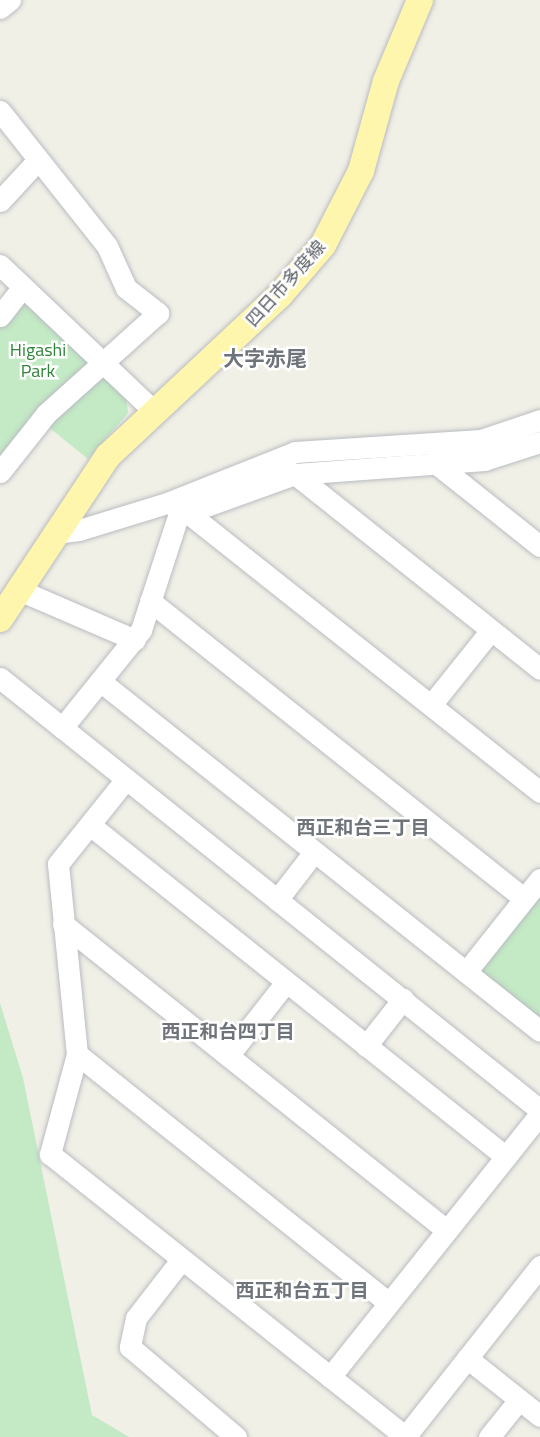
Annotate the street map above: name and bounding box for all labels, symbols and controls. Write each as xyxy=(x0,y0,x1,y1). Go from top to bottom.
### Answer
street label: 四日市多度線 xyxy=(242,237,330,331)
park label: Higashi Park xyxy=(10,340,66,382)
district label: 大字赤尾 xyxy=(223,345,307,371)
district label: 西正和台三丁目 xyxy=(297,816,429,838)
district label: 西正和台四丁目 xyxy=(162,1020,294,1042)
district label: 西正和台五丁目 xyxy=(236,1279,368,1301)

